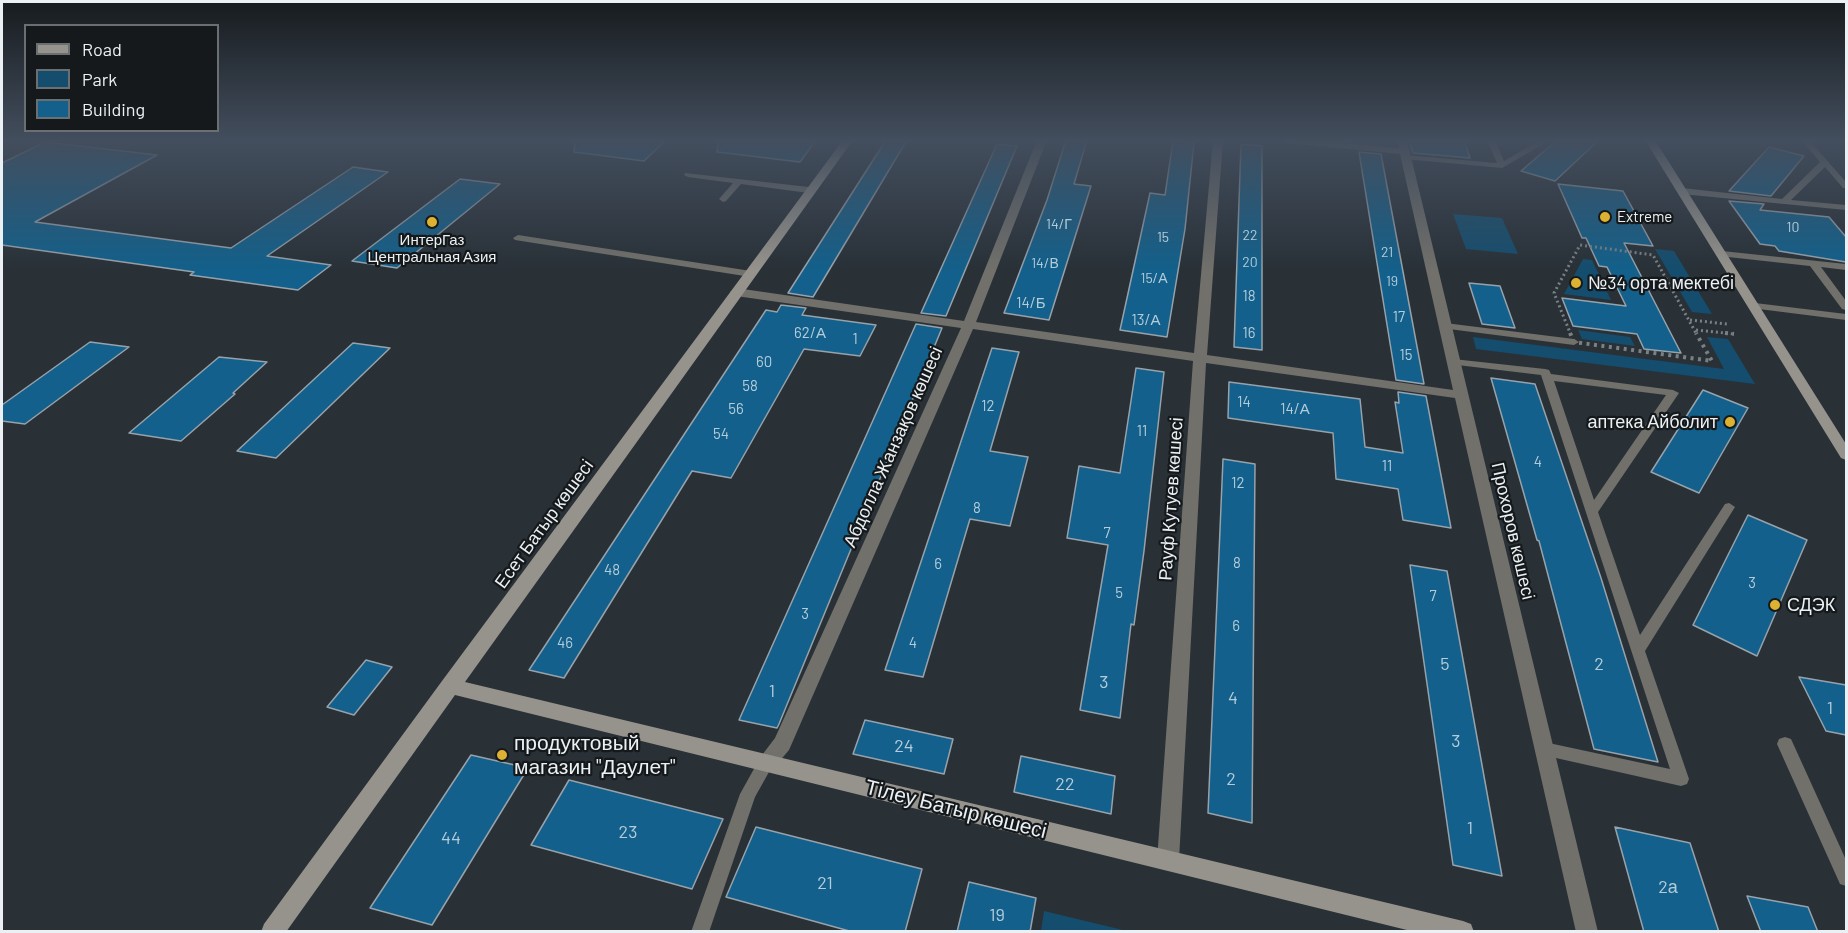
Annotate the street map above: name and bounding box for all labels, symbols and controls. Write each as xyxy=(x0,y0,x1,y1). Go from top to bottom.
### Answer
legend xyxy=(24,24,219,132)
text: Road xyxy=(82,38,122,60)
text: Park xyxy=(82,68,117,90)
text: Building xyxy=(82,98,145,120)
place label: Extreme xyxy=(1617,208,1672,226)
marker: Extreme xyxy=(1598,210,1612,224)
marker: ИнтерГаз Центральная Азия xyxy=(425,215,439,229)
house number: 14/Г xyxy=(1046,216,1072,232)
house number: 10 xyxy=(1787,219,1799,235)
house number: 22 xyxy=(1242,227,1258,243)
house number: 15 xyxy=(1157,229,1169,245)
place label: ИнтерГаз Центральная Азия xyxy=(368,231,496,266)
house number: 21 xyxy=(1381,244,1393,260)
house number: 20 xyxy=(1242,254,1258,270)
house number: 14/В xyxy=(1031,255,1059,271)
house number: 15/А xyxy=(1140,270,1168,286)
place label: №34 орта мектебі xyxy=(1588,272,1734,294)
house number: 19 xyxy=(1386,273,1398,289)
marker: №34 орта мектебі xyxy=(1569,276,1583,290)
house number: 18 xyxy=(1242,287,1256,305)
house number: 14/Б xyxy=(1016,294,1046,312)
house number: 17 xyxy=(1393,308,1405,326)
house number: 13/А xyxy=(1132,311,1160,329)
house number: 62/А xyxy=(794,324,826,342)
house number: 16 xyxy=(1243,324,1255,342)
house number: 1 xyxy=(852,330,858,348)
street label: Абдолла Жанзақов көшесі xyxy=(839,343,947,551)
house number: 15 xyxy=(1400,346,1412,364)
house number: 60 xyxy=(756,353,772,371)
house number: 58 xyxy=(742,377,758,395)
house number: 14 xyxy=(1237,393,1251,411)
house number: 12 xyxy=(981,397,995,415)
house number: 56 xyxy=(728,400,744,418)
house number: 14/А xyxy=(1280,400,1310,418)
place label: аптека Айболит xyxy=(1588,411,1718,433)
marker: аптека Айболит xyxy=(1723,415,1737,429)
street label: Рауф Кутуев көшесі xyxy=(1155,417,1187,581)
house number: 11 xyxy=(1137,422,1147,440)
house number: 54 xyxy=(713,425,729,443)
house number: 4 xyxy=(1534,453,1542,471)
street label: Есет Батыр көшесі xyxy=(490,456,598,592)
house number: 11 xyxy=(1382,457,1392,475)
street label: Прохоров көшесі xyxy=(1487,460,1539,602)
house number: 12 xyxy=(1231,474,1245,492)
house number: 8 xyxy=(973,499,981,517)
house number: 7 xyxy=(1103,524,1111,542)
house number: 8 xyxy=(1233,554,1241,572)
house number: 6 xyxy=(934,555,942,573)
house number: 48 xyxy=(604,561,620,579)
house number: 3 xyxy=(1748,574,1756,592)
house number: 5 xyxy=(1115,584,1123,602)
house number: 7 xyxy=(1429,587,1437,605)
place label: СДЭК xyxy=(1787,594,1835,616)
marker: СДЭК xyxy=(1768,598,1782,612)
house number: 3 xyxy=(801,605,809,623)
house number: 6 xyxy=(1232,617,1240,635)
house number: 46 xyxy=(557,634,573,652)
house number: 4 xyxy=(909,634,917,652)
house number: 5 xyxy=(1440,653,1450,675)
house number: 2 xyxy=(1594,653,1604,675)
house number: 3 xyxy=(1099,671,1109,693)
house number: 1 xyxy=(769,680,775,702)
house number: 4 xyxy=(1228,687,1238,709)
house number: 1 xyxy=(1827,697,1833,719)
place label: продуктовый магазин "Даулет" xyxy=(514,730,676,780)
house number: 3 xyxy=(1451,730,1461,752)
house number: 24 xyxy=(894,735,914,757)
marker: продуктовый магазин "Даулет" xyxy=(495,748,509,762)
house number: 2 xyxy=(1226,768,1236,790)
house number: 22 xyxy=(1055,773,1075,795)
street label: Тілеу Батыр көшесі xyxy=(863,774,1049,844)
house number: 1 xyxy=(1467,817,1473,839)
house number: 23 xyxy=(619,821,637,843)
house number: 44 xyxy=(441,827,461,849)
house number: 21 xyxy=(817,872,833,894)
house number: 2а xyxy=(1658,876,1678,898)
house number: 19 xyxy=(989,904,1005,926)

